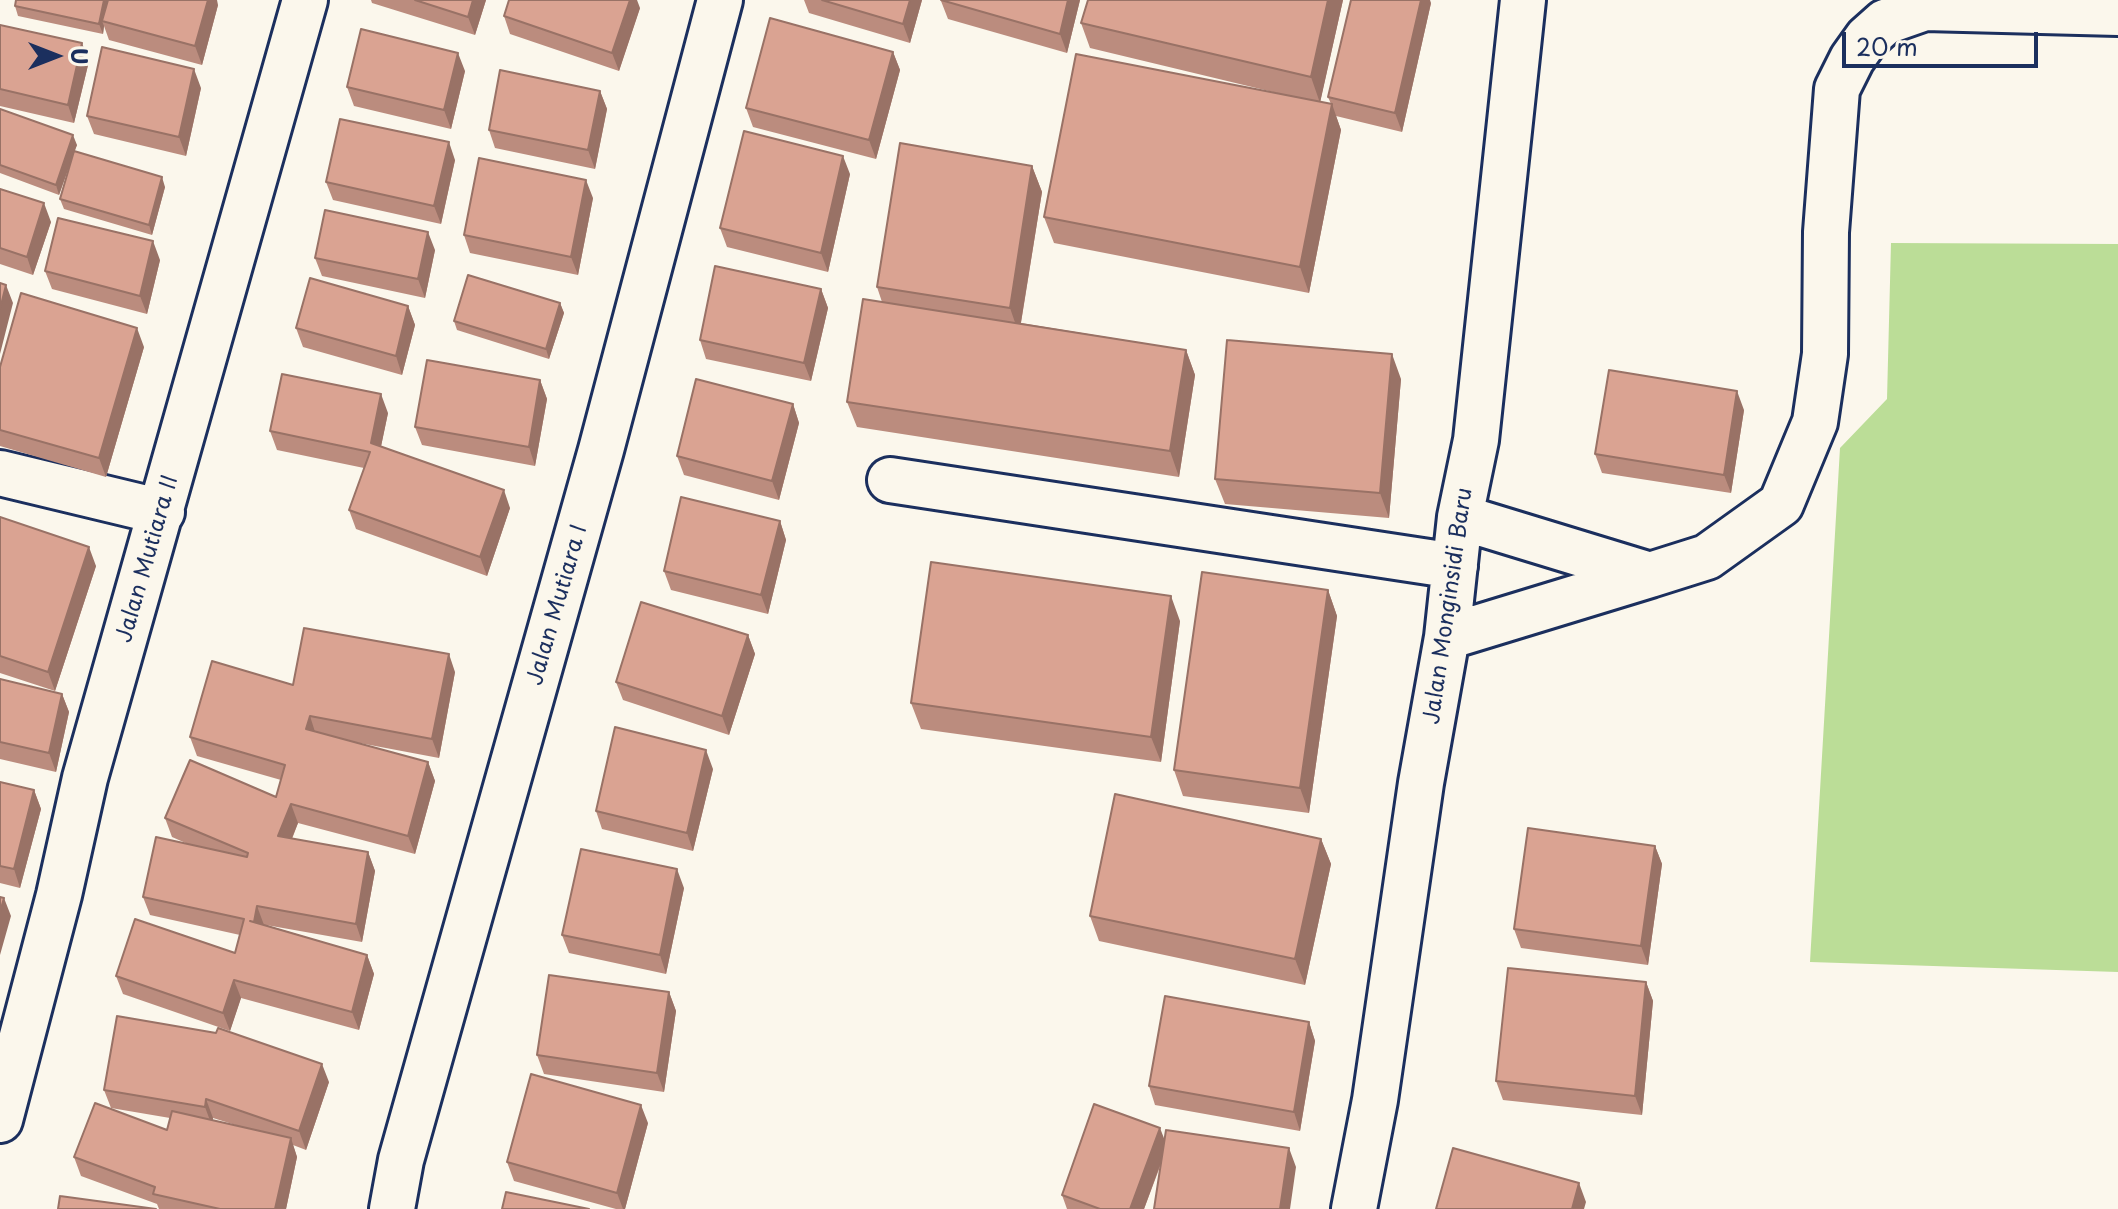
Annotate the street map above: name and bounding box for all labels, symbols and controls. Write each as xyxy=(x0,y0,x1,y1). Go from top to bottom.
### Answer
north arrow xyxy=(16,16,96,96)
scale bar xyxy=(1846,16,2042,66)
text: 20 m xyxy=(1856,28,1918,64)
text: U xyxy=(64,48,97,64)
street label: Jalan Mutiara II xyxy=(111,472,185,646)
street label: Jalan Monginsidi Baru xyxy=(1419,486,1479,726)
street label: Jalan Mutiara I xyxy=(522,522,594,688)

